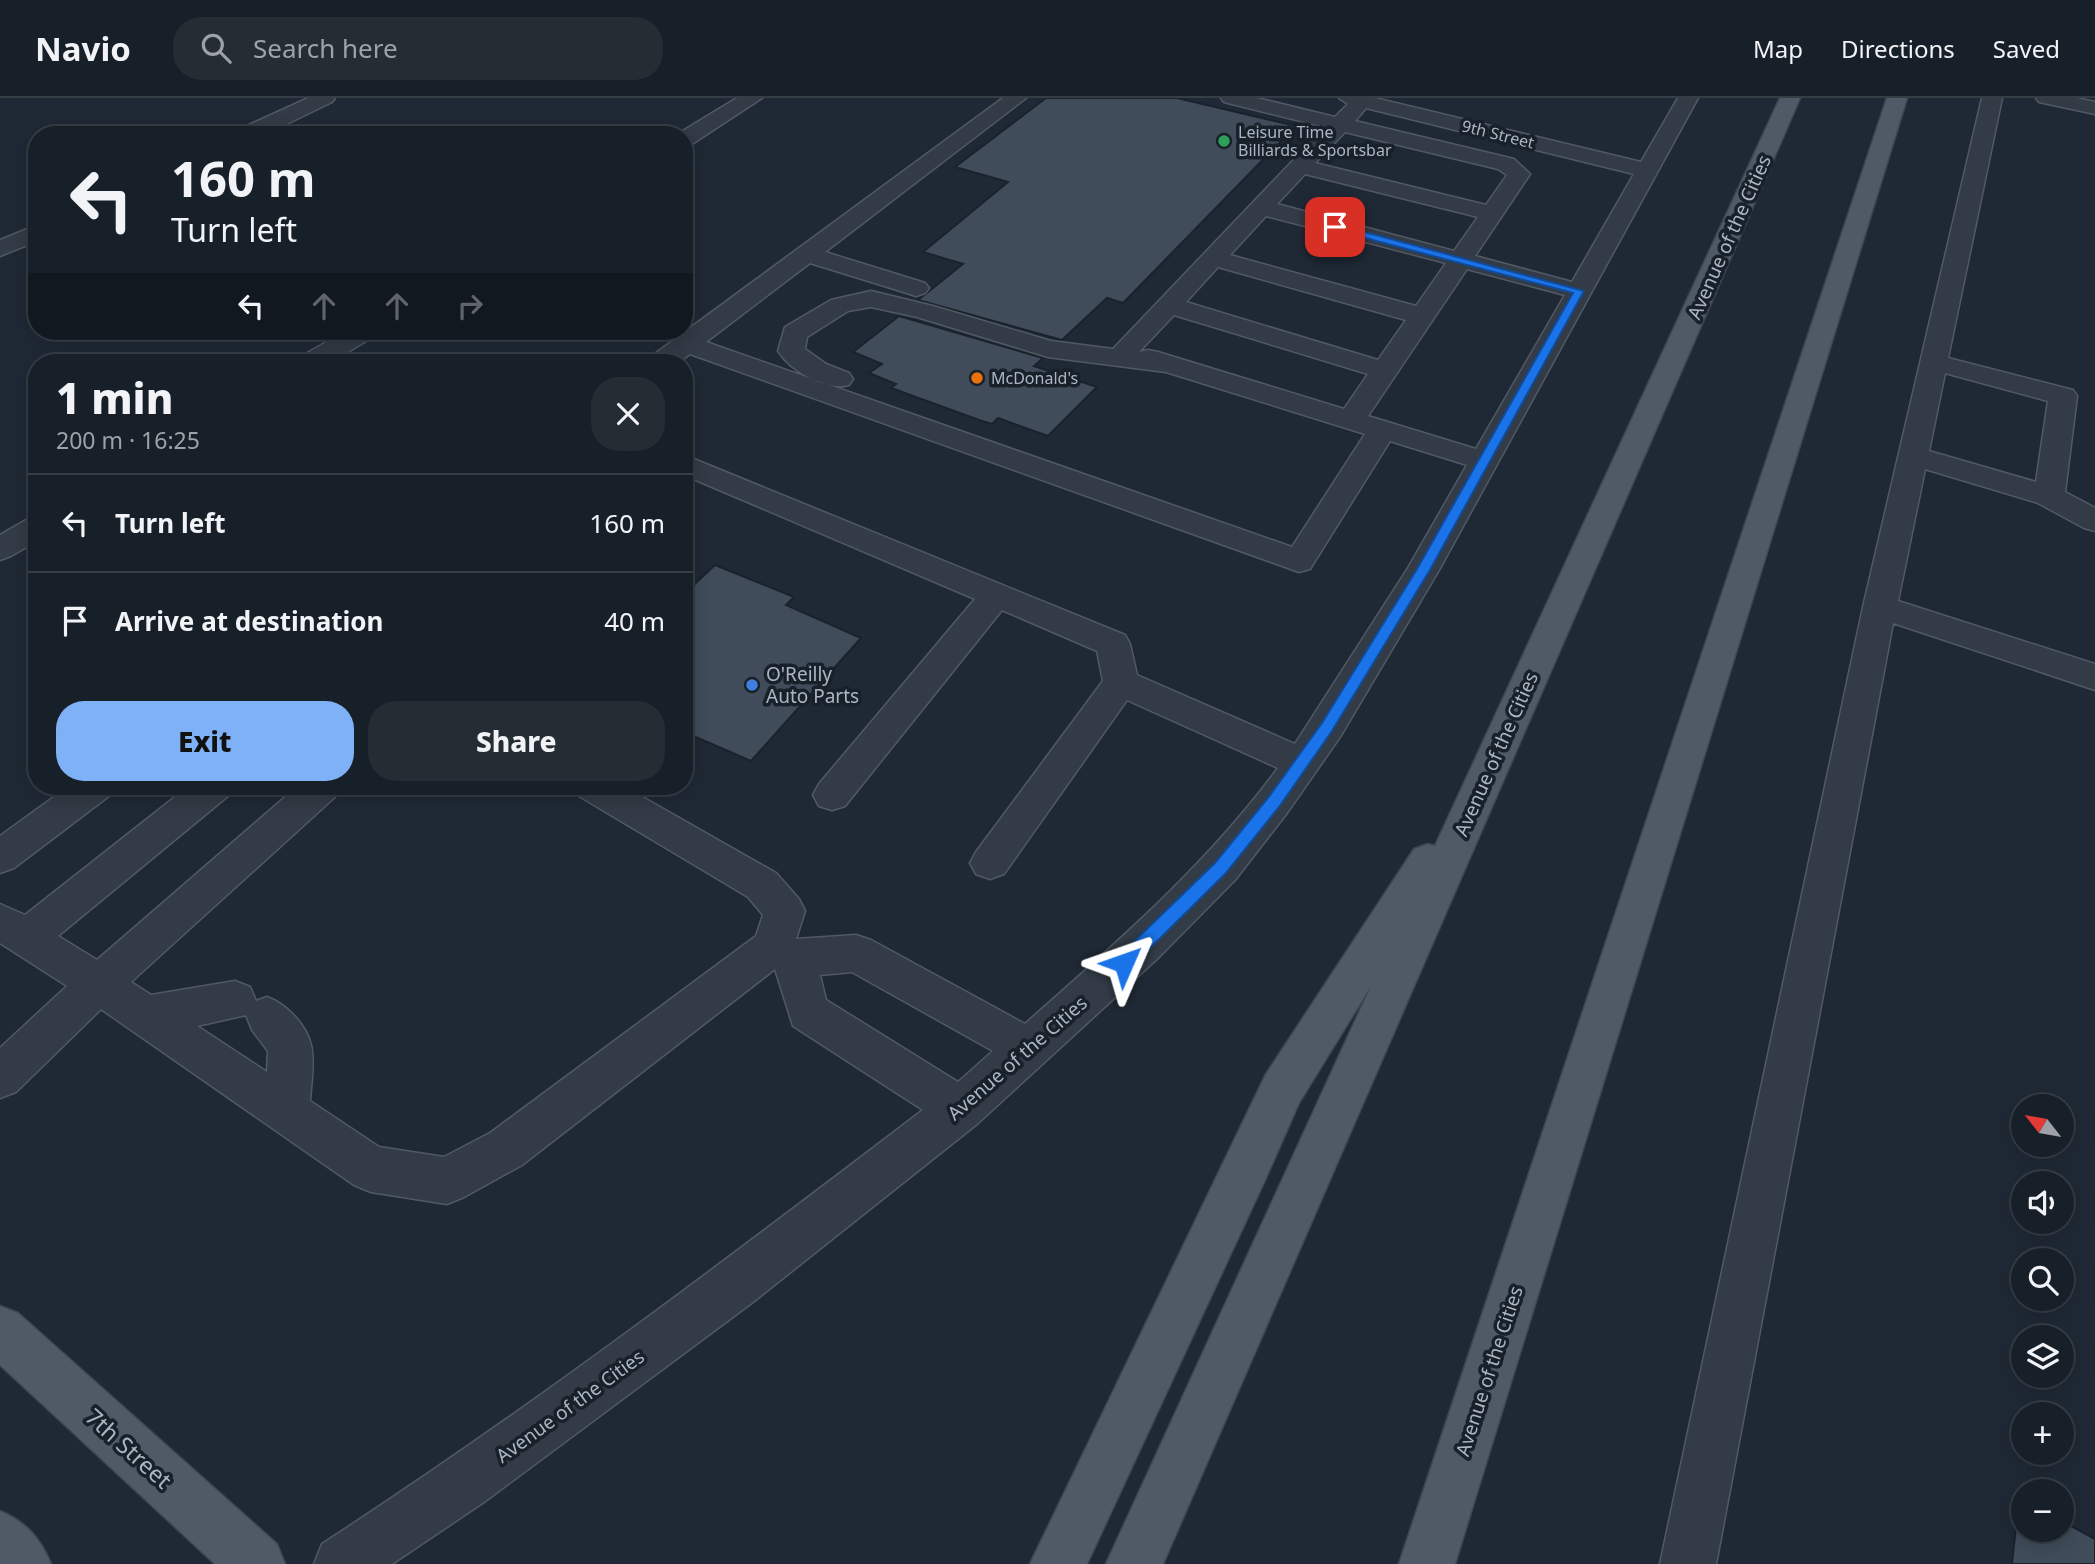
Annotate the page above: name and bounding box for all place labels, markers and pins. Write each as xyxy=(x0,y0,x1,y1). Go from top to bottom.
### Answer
place label: Leisure Time Billiards & Sportsbar xyxy=(1238,121,1392,161)
marker: Leisure Time Billiards & Sportsbar xyxy=(1216,133,1232,149)
pin xyxy=(1305,197,1365,257)
place label: McDonald's xyxy=(991,367,1078,389)
marker: McDonald's xyxy=(969,370,985,386)
place label: O'Reilly Auto Parts xyxy=(766,661,859,709)
marker: O'Reilly Auto Parts xyxy=(744,677,760,693)

